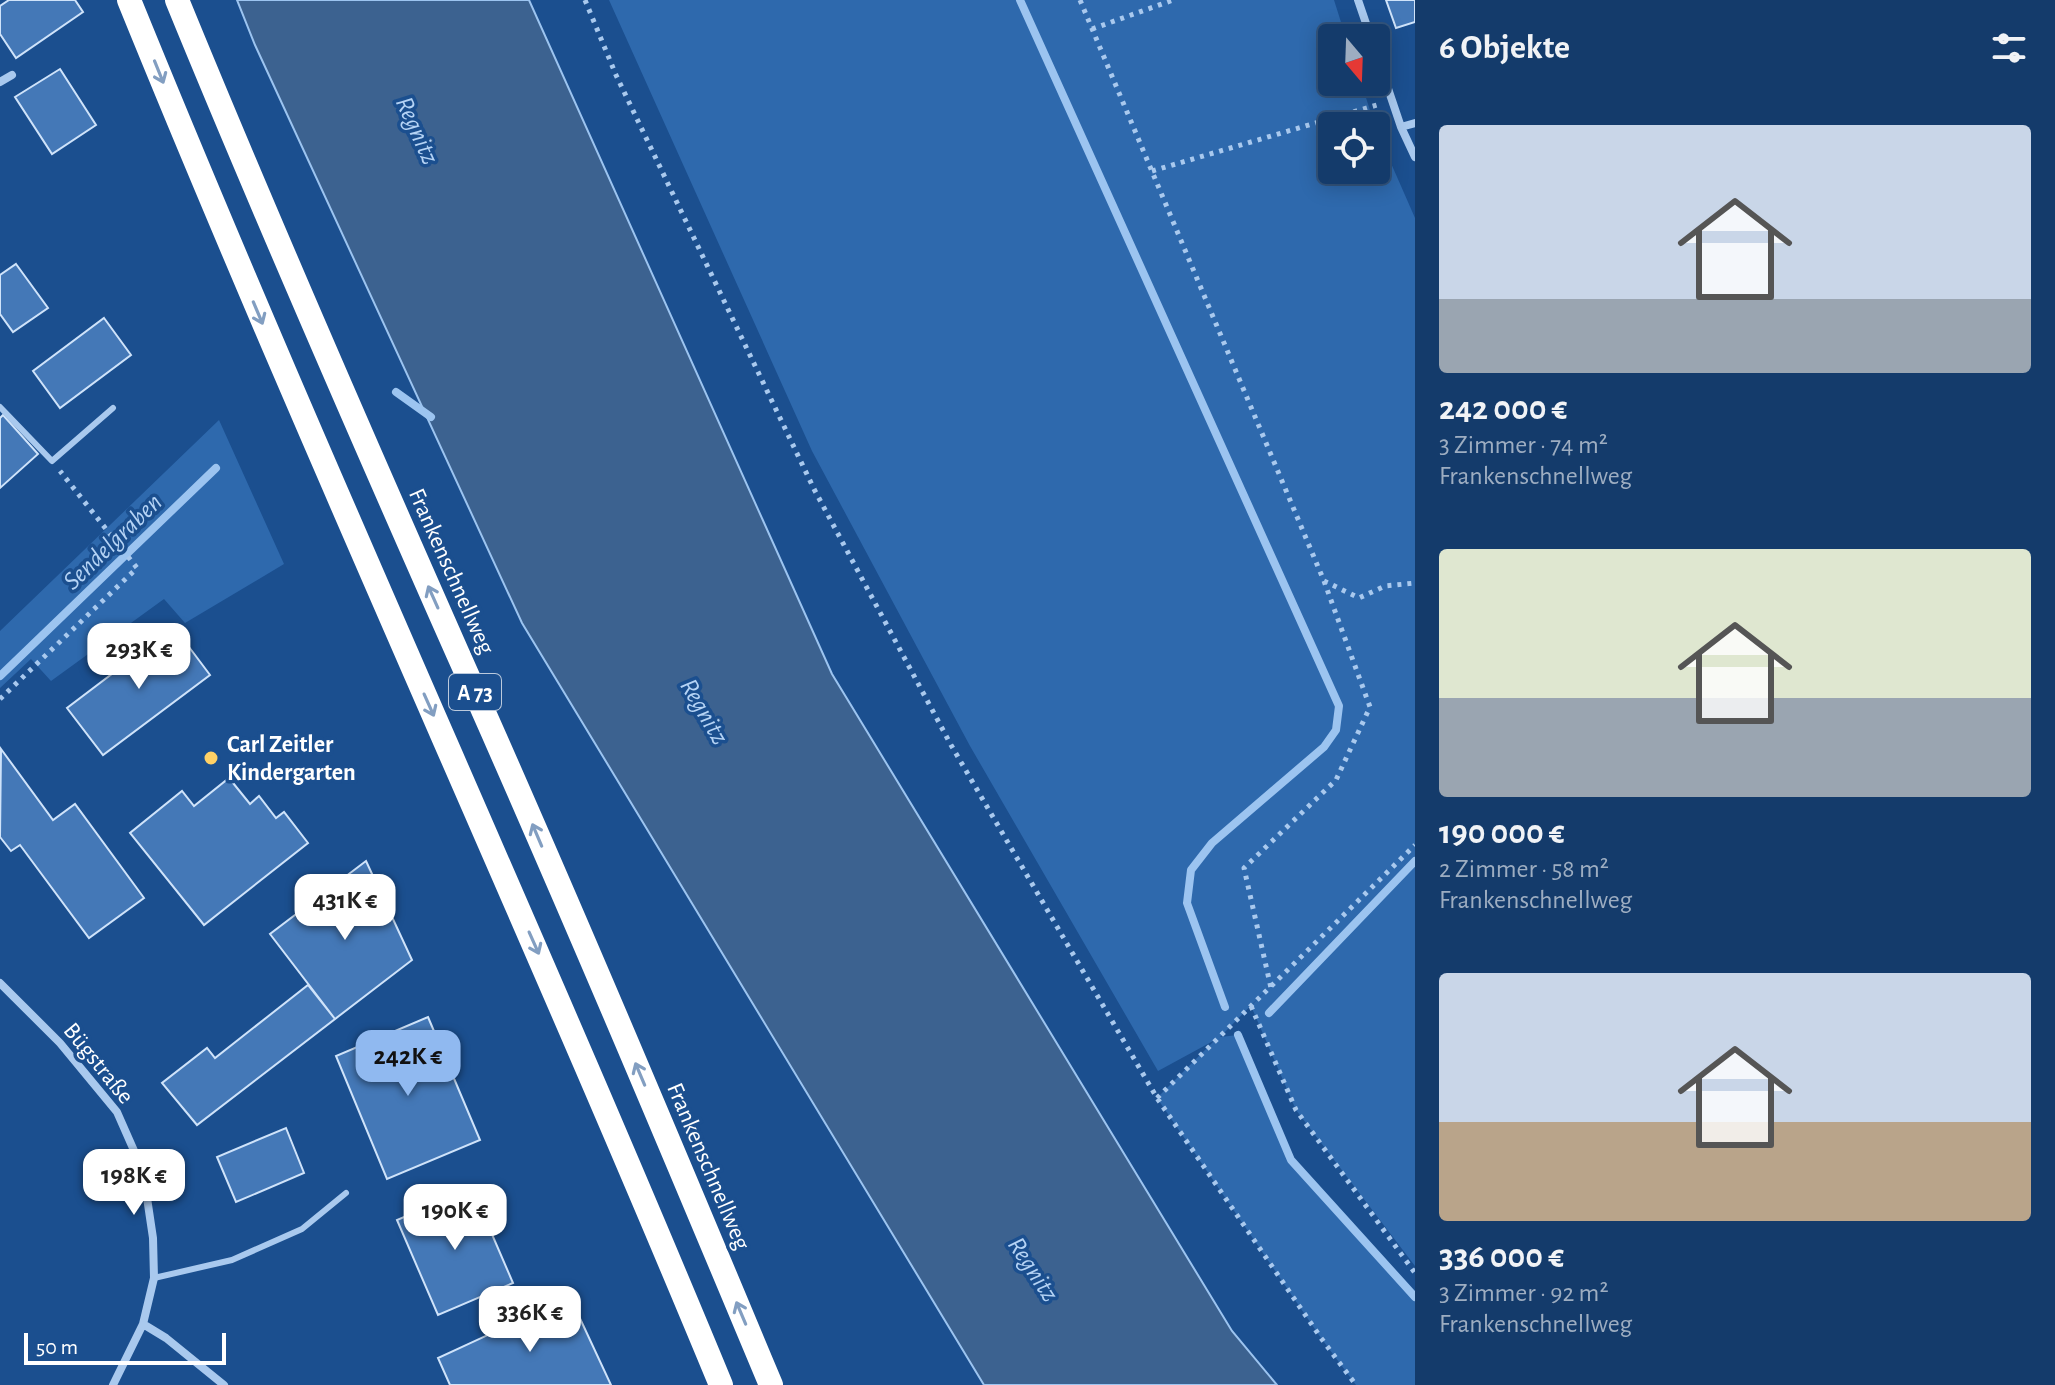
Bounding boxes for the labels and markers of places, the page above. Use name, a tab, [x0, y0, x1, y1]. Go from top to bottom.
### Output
pin: 293K €	[74, 623, 204, 691]
place label: Carl Zeitler Kindergarten	[227, 733, 356, 785]
marker: Carl Zeitler Kindergarten	[202, 749, 220, 767]
pin: 431K €	[280, 874, 410, 942]
pin: 242K €	[343, 1030, 473, 1098]
pin: 198K €	[69, 1149, 199, 1217]
pin: 190K €	[390, 1184, 520, 1252]
pin: 336K €	[465, 1286, 595, 1354]

